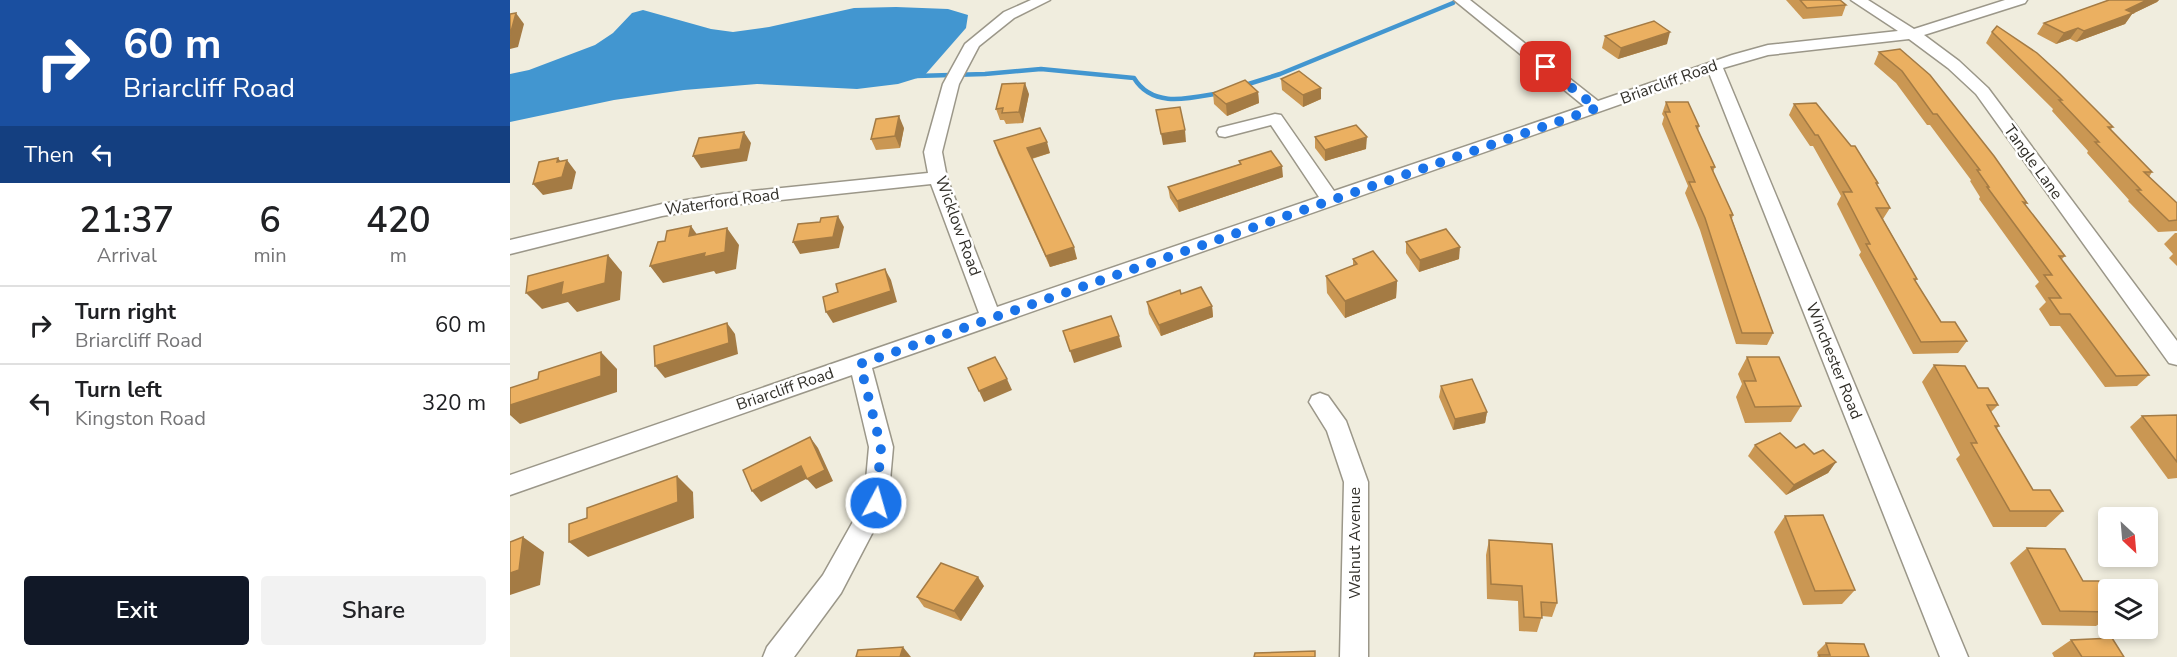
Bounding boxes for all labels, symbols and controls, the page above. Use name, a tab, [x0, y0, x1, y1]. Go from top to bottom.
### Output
text: 60 m	[123, 16, 222, 73]
icon: right	[24, 24, 102, 102]
pin	[1520, 41, 1571, 92]
icon: arrive	[1529, 50, 1562, 83]
street label: Briarcliff Road	[1617, 54, 1721, 110]
text: Briarcliff Road	[123, 70, 295, 107]
street label: Tangle Lane	[1998, 120, 2068, 204]
icon: left	[86, 138, 119, 171]
text: Then	[24, 140, 74, 170]
street label: Wicklow Road	[930, 173, 986, 279]
street label: Waterford Road	[663, 183, 781, 221]
text: 21:37	[79, 196, 174, 245]
text: 6	[259, 196, 281, 245]
text: 420	[366, 196, 431, 245]
text: Arrival	[97, 242, 157, 269]
text: min	[254, 242, 287, 269]
text: m	[390, 242, 407, 269]
text: Turn right	[75, 297, 176, 327]
street label: Winchester Road	[1801, 299, 1867, 423]
icon: right	[24, 309, 57, 342]
text: 60 m	[435, 310, 486, 340]
text: Briarcliff Road	[75, 327, 202, 354]
street label: Briarcliff Road	[733, 362, 837, 416]
text: Turn left	[75, 375, 162, 405]
icon: left	[24, 387, 57, 420]
text: 320 m	[422, 388, 486, 418]
text: Kingston Road	[75, 405, 206, 432]
position arrow	[844, 471, 908, 535]
street label: Walnut Avenue	[1344, 487, 1366, 599]
north arrow	[2098, 507, 2158, 567]
map controls	[2098, 507, 2158, 639]
button: Exit	[24, 576, 249, 645]
button: Share	[261, 576, 486, 645]
button: layers	[2098, 579, 2158, 639]

